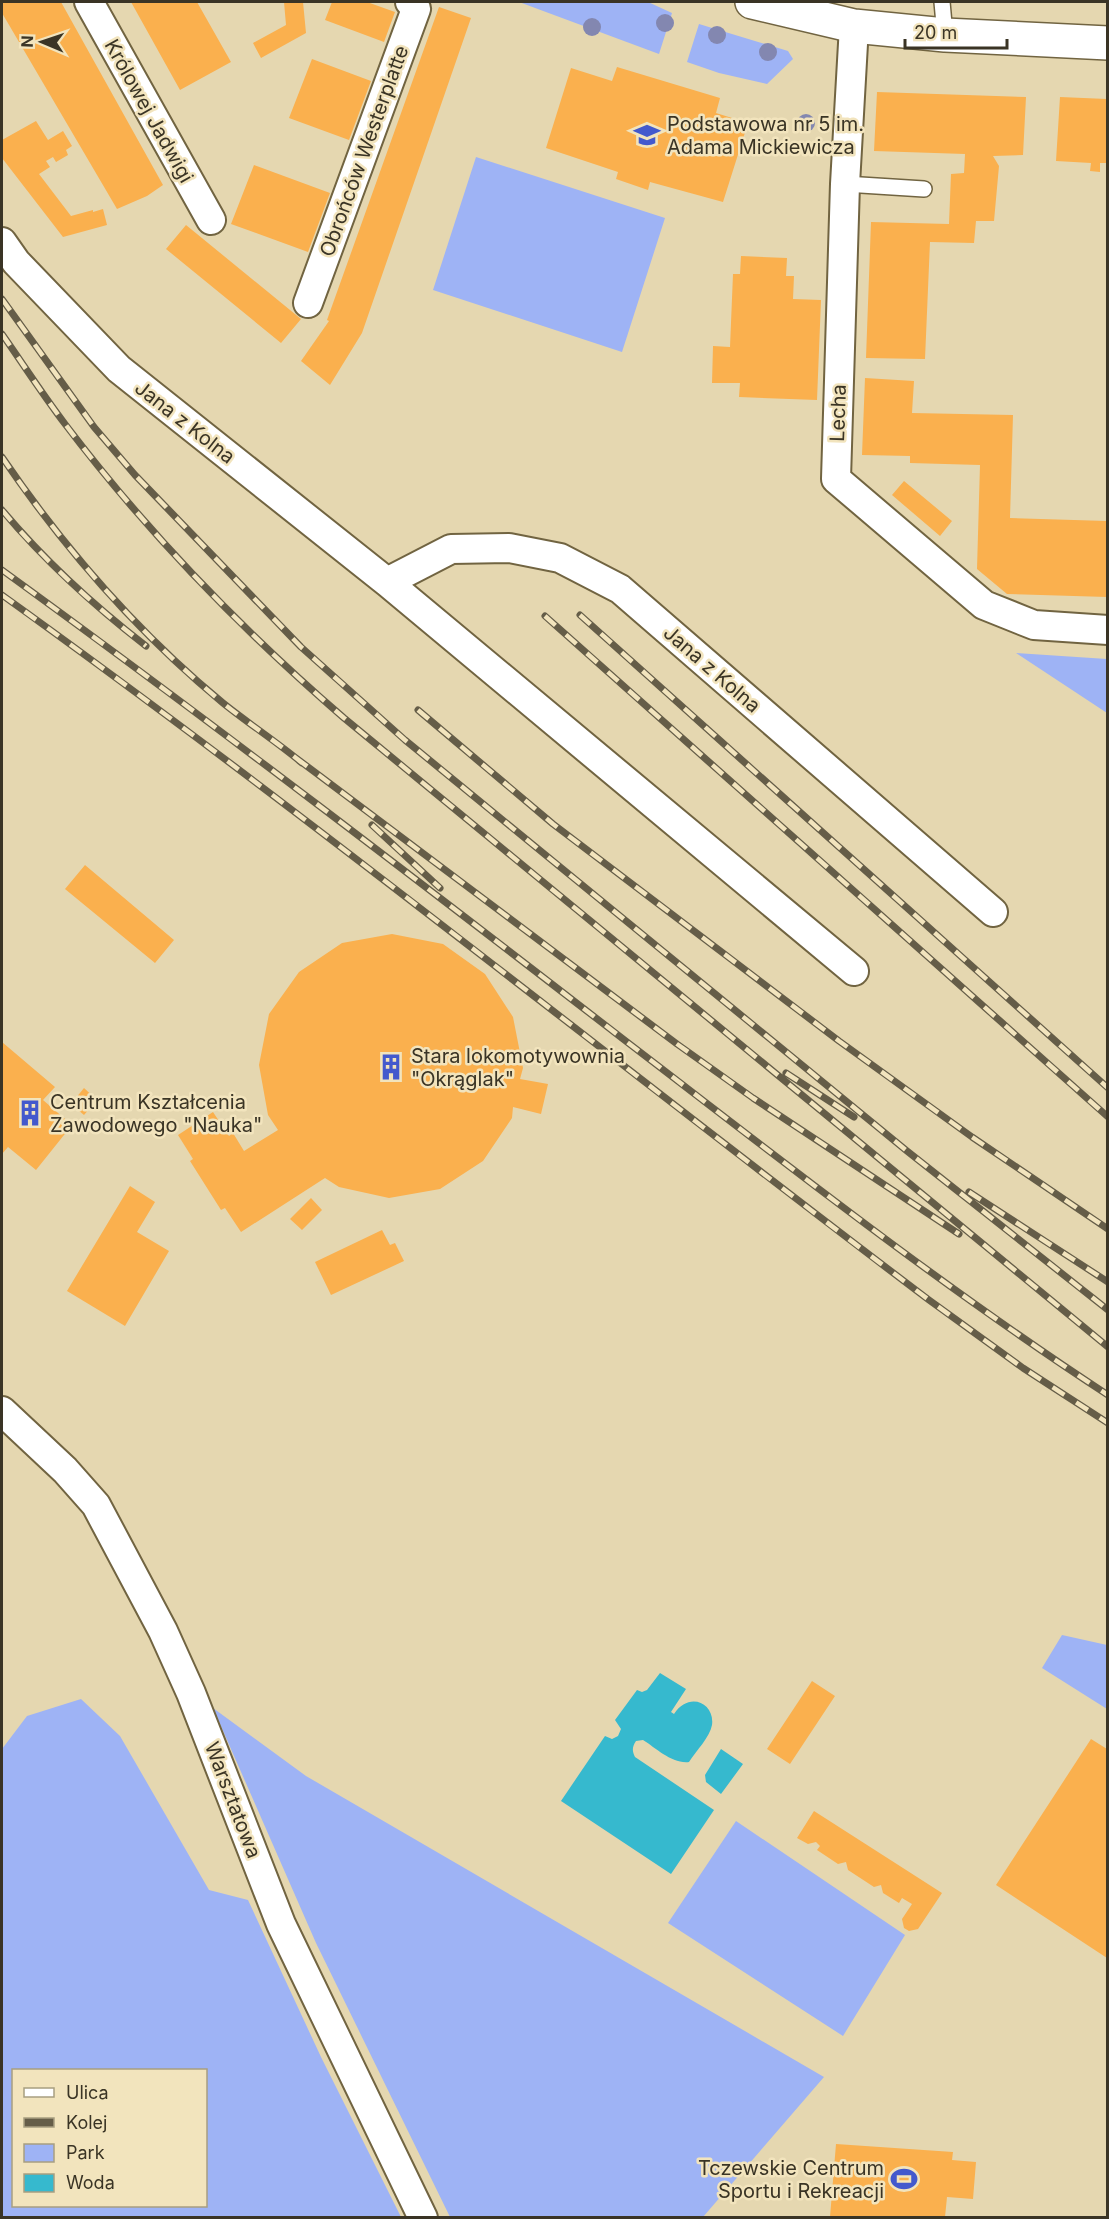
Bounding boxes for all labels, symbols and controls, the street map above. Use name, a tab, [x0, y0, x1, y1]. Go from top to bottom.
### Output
north arrow	[12, 12, 72, 72]
scale bar	[905, 12, 1007, 50]
text: 20 m	[914, 22, 957, 43]
text: N	[17, 35, 37, 48]
street label: Królowej Jadwigi	[100, 35, 198, 187]
street label: Obrońców Westerplatte	[315, 42, 413, 260]
place label: Podstawowa nr 5 im. Adama Mickiewicza	[667, 112, 864, 159]
school or university icon: Podstawowa nr 5 im. Adama Mickiewicza	[632, 120, 662, 150]
street label: Jana z Kolna	[130, 375, 240, 469]
street label: Lecha	[825, 384, 851, 442]
street label: Jana z Kolna	[659, 620, 765, 718]
place label: Stara lokomotywownia "Okrąglak"	[411, 1044, 625, 1091]
building icon: Stara lokomotywownia "Okrąglak"	[376, 1052, 406, 1082]
place label: Centrum Kształcenia Zawodowego "Nauka"	[50, 1090, 262, 1137]
building icon: Centrum Kształcenia Zawodowego "Nauka"	[15, 1098, 45, 1128]
street label: Warsztatowa	[200, 1739, 266, 1861]
legend	[12, 2069, 207, 2207]
text: Ulica	[66, 2082, 109, 2103]
text: Kolej	[66, 2112, 107, 2133]
text: Park	[66, 2142, 105, 2163]
place label: Tczewskie Centrum Sportu i Rekreacji	[698, 2156, 884, 2203]
sports icon: Tczewskie Centrum Sportu i Rekreacji	[889, 2164, 919, 2194]
text: Woda	[66, 2172, 115, 2193]

